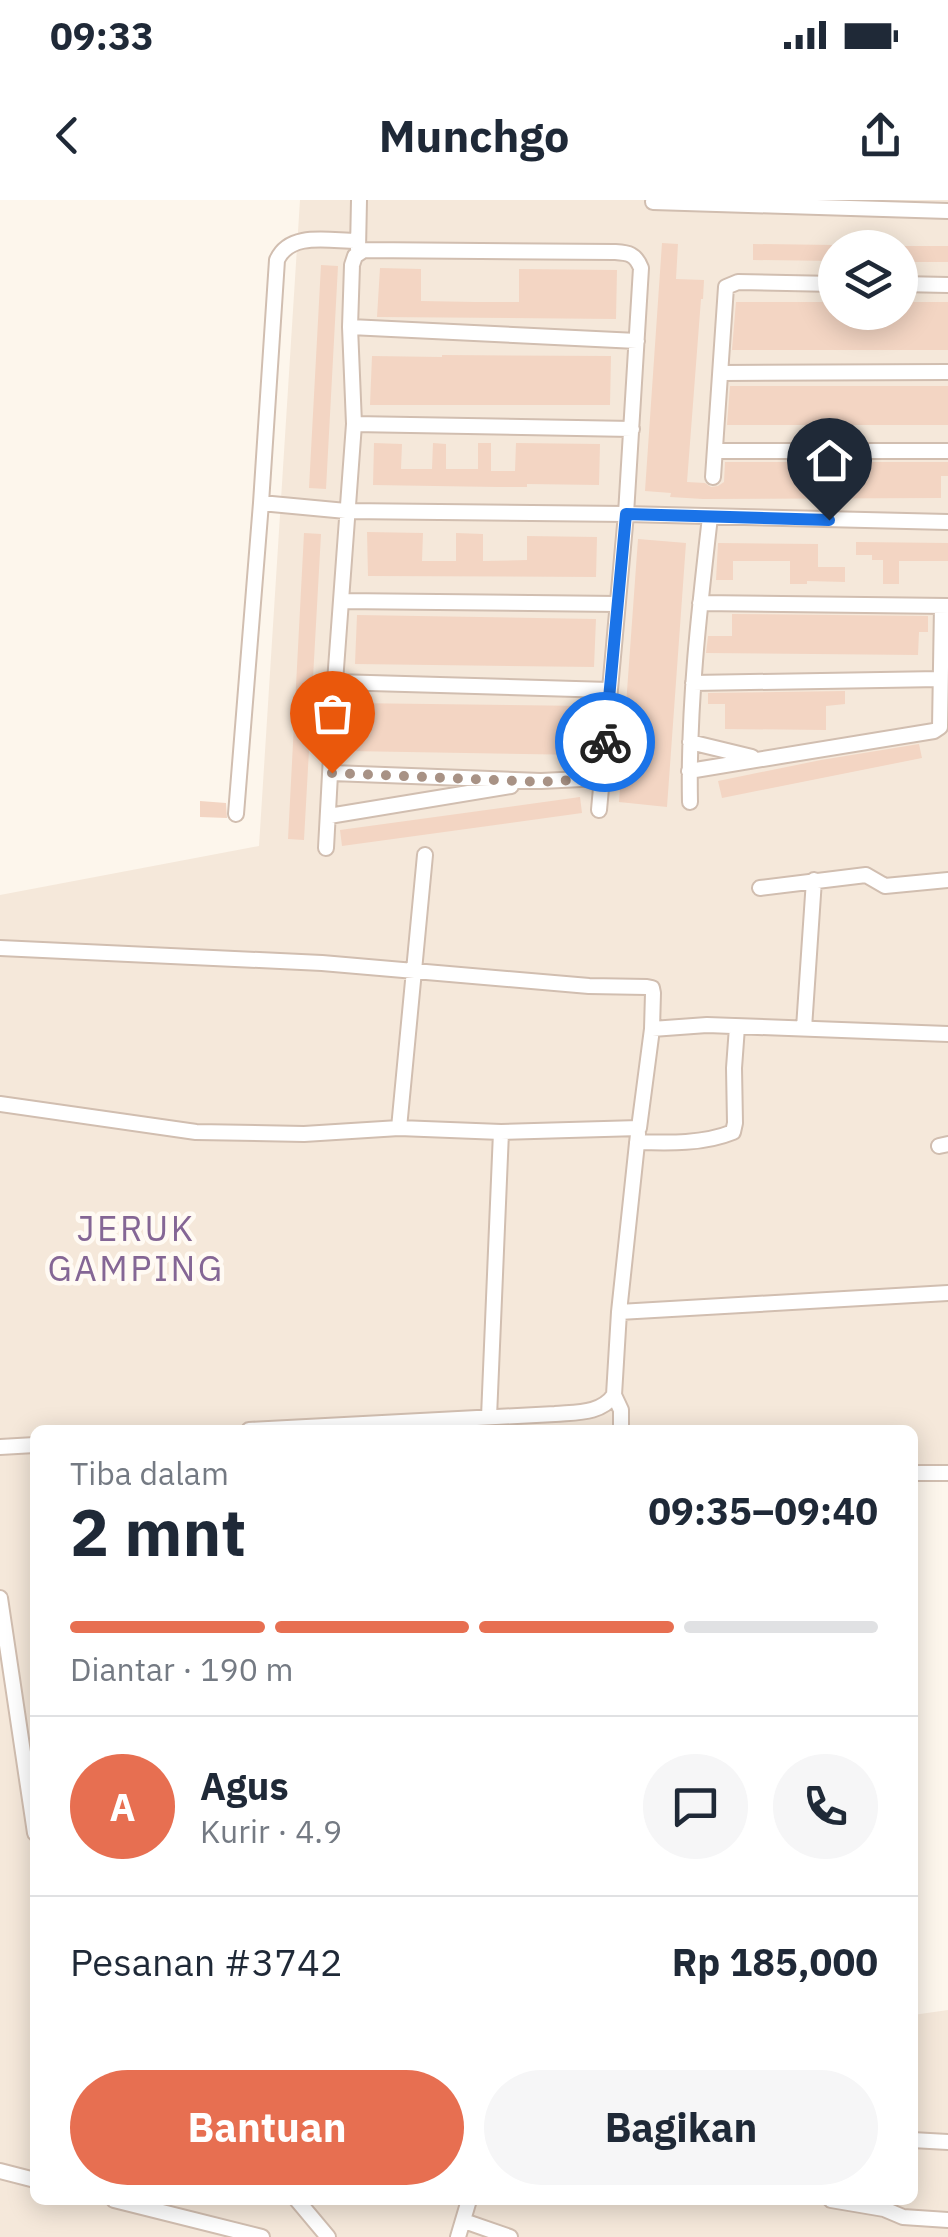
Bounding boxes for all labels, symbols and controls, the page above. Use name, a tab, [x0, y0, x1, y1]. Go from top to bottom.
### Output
text: 09:33	[50, 11, 154, 60]
text: Munchgo	[379, 106, 569, 164]
icon: back	[40, 108, 95, 163]
icon: share	[853, 108, 908, 163]
map controls	[818, 230, 918, 330]
button: layers	[818, 230, 918, 330]
pin	[787, 418, 872, 521]
icon: home	[802, 433, 857, 488]
pin	[290, 671, 375, 774]
icon: bag	[305, 686, 360, 741]
courier	[555, 692, 655, 792]
icon: bike	[578, 715, 633, 770]
district label: JERUK GAMPING	[48, 1205, 224, 1291]
text: Tiba dalam	[70, 1452, 229, 1494]
text: 09:35–09:40	[648, 1486, 878, 1535]
text: 2 mnt	[70, 1489, 246, 1574]
text: Diantar · 190 m	[70, 1648, 293, 1690]
button: chat	[643, 1754, 748, 1859]
button: phone	[773, 1754, 878, 1859]
text: Agus	[200, 1761, 289, 1810]
text: A	[109, 1782, 136, 1831]
text: Kurir · 4.9	[200, 1810, 342, 1852]
text: Pesanan #3742	[70, 1937, 343, 1986]
text: Rp 185,000	[672, 1937, 878, 1986]
button: Bantuan	[70, 2070, 464, 2185]
button: Bagikan	[484, 2070, 878, 2185]

